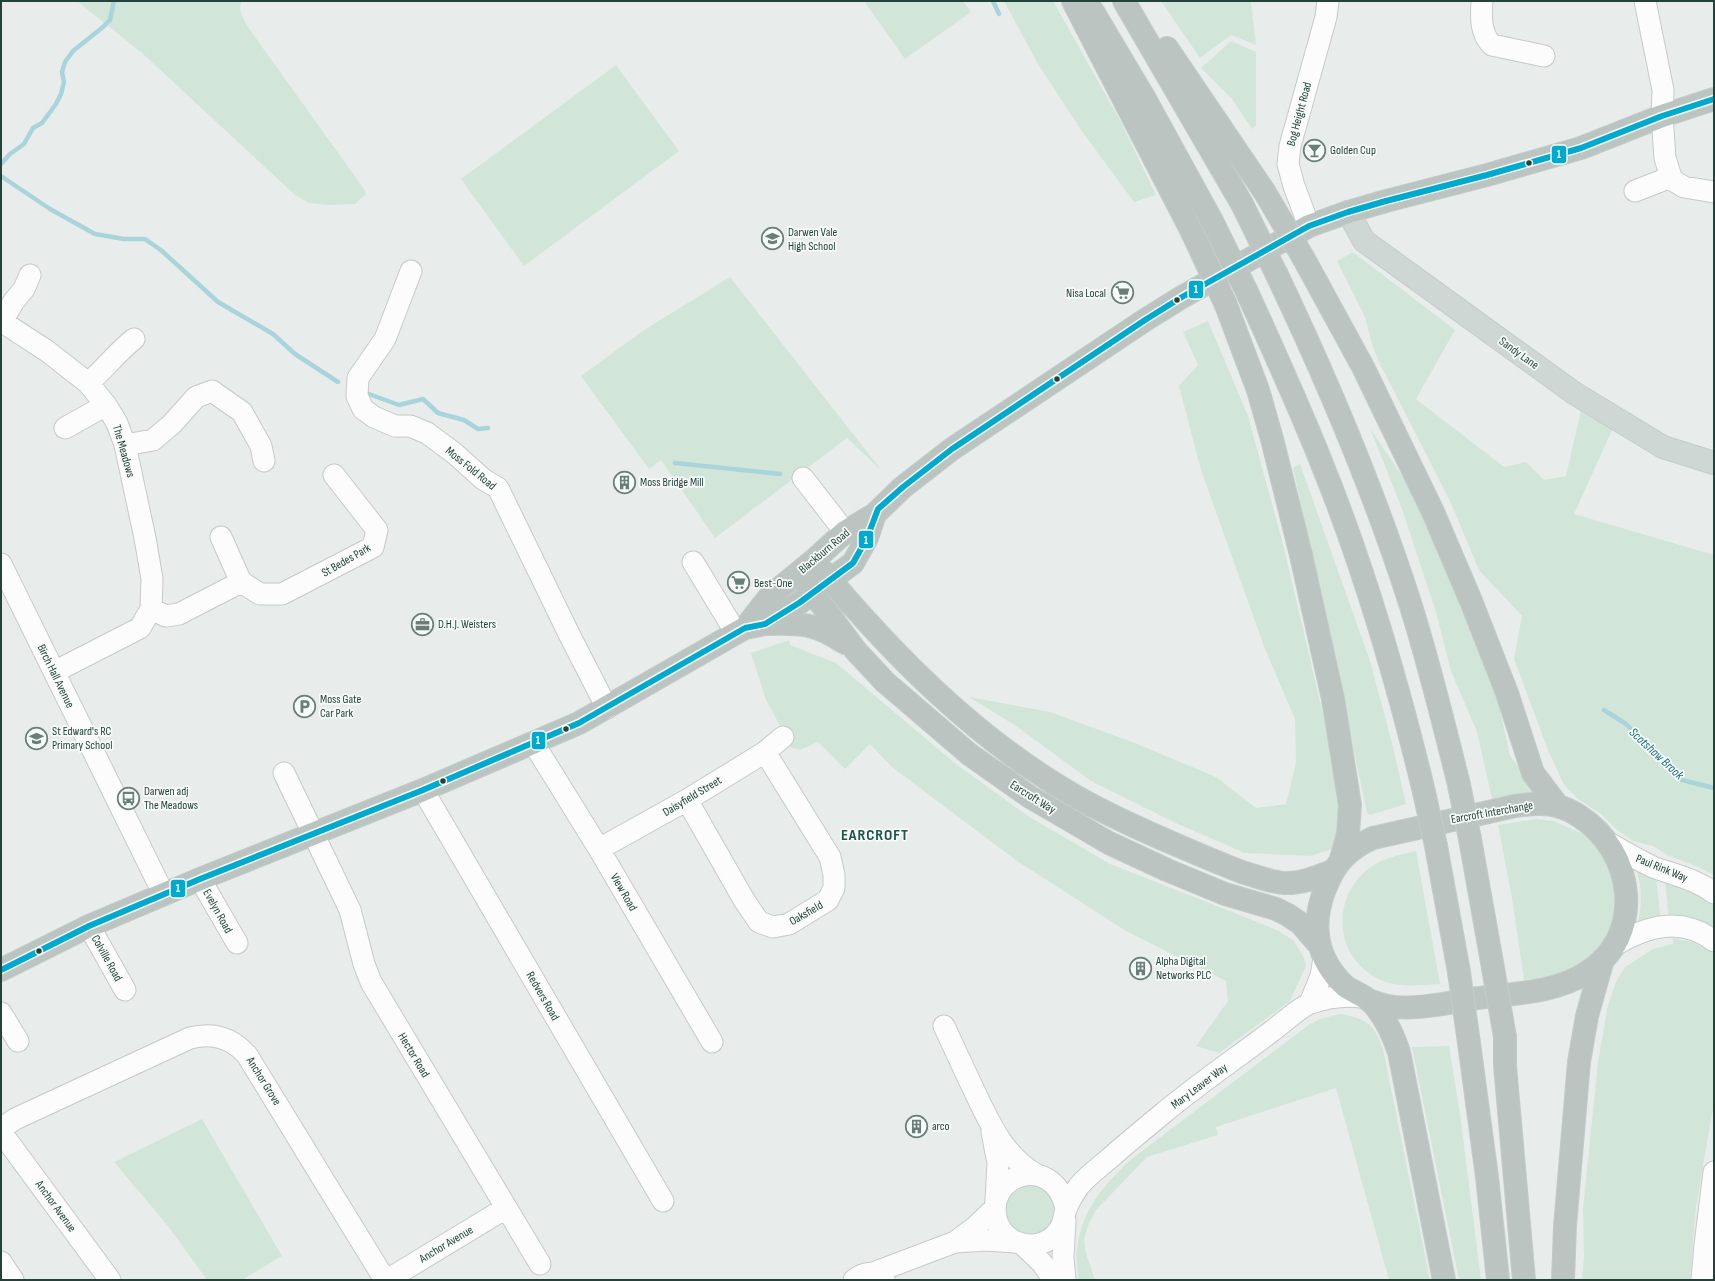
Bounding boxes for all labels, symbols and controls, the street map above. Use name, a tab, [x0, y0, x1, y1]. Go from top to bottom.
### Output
street label: Bog Height Road	[1284, 80, 1315, 148]
bar icon: Golden Cup	[1302, 137, 1328, 163]
place label: Golden Cup	[1330, 143, 1376, 158]
line badge: 1	[1551, 145, 1567, 164]
text: 1	[1557, 148, 1562, 161]
unlabelled marker	[1524, 158, 1534, 168]
place label: Darwen Vale High School	[788, 225, 837, 254]
school or university icon: Darwen Vale High School	[759, 226, 785, 252]
supermarket icon: Nisa Local	[1109, 280, 1135, 306]
line badge: 1	[1188, 280, 1204, 299]
text: 1	[1194, 283, 1199, 296]
place label: Nisa Local	[1066, 286, 1106, 301]
unlabelled marker	[1172, 295, 1182, 305]
street label: Sandy Lane	[1496, 334, 1542, 373]
unlabelled marker	[1052, 374, 1062, 384]
street label: The Meadows	[109, 423, 138, 479]
street label: Moss Fold Road	[442, 443, 499, 493]
building icon: Moss Bridge Mill	[611, 469, 637, 495]
place label: Moss Bridge Mill	[640, 475, 704, 490]
street label: Blackburn Road	[796, 526, 853, 577]
line badge: 1	[858, 530, 874, 549]
text: 1	[864, 534, 869, 547]
street label: St Bedes Park	[319, 540, 374, 581]
supermarket icon: Best-One	[726, 570, 752, 596]
place label: Best-One	[754, 576, 793, 591]
office icon: D.H.J. Weisters	[409, 611, 435, 637]
place label: D.H.J. Weisters	[438, 617, 496, 632]
street label: Birch Hall Avenue	[34, 642, 78, 711]
place label: Moss Gate Car Park	[320, 692, 362, 721]
parking icon: Moss Gate Car Park	[291, 693, 317, 719]
place label: St Edward's RC Primary School	[52, 724, 112, 753]
unlabelled marker	[561, 724, 571, 734]
water label: Scotshaw Brook	[1626, 724, 1688, 784]
school or university icon: St Edward's RC Primary School	[24, 725, 50, 751]
line badge: 1	[531, 731, 546, 750]
text: 1	[536, 734, 541, 747]
street label: Daisyfield Street	[660, 773, 725, 820]
unlabelled marker	[438, 776, 448, 786]
street label: Earcroft Way	[1007, 777, 1059, 818]
place label: Darwen adj The Meadows	[144, 784, 198, 813]
bus stop icon: Darwen adj The Meadows	[116, 785, 142, 811]
street label: Earcroft Interchange	[1450, 798, 1534, 827]
district label: EARCROFT	[841, 826, 909, 845]
street label: Paul Rink Way	[1634, 851, 1690, 886]
street label: View Road	[607, 871, 640, 914]
line badge: 1	[170, 879, 186, 898]
text: 1	[176, 882, 181, 895]
street label: Evelyn Road	[199, 887, 236, 936]
street label: Oaksfield	[787, 898, 826, 929]
street label: Colville Road	[88, 932, 125, 984]
unlabelled marker	[34, 946, 44, 956]
place label: Alpha Digital Networks PLC	[1155, 954, 1212, 983]
building icon: Alpha Digital Networks PLC	[1127, 955, 1153, 981]
street label: Redvers Road	[523, 969, 563, 1023]
street label: Hector Road	[394, 1030, 433, 1080]
street label: Anchor Grove	[242, 1053, 284, 1108]
street label: Mary Leaver Way	[1168, 1060, 1231, 1113]
building icon: arco	[903, 1113, 929, 1139]
place label: arco	[932, 1119, 950, 1134]
street label: Anchor Avenue	[31, 1177, 79, 1235]
street label: Anchor Avenue	[416, 1222, 476, 1267]

